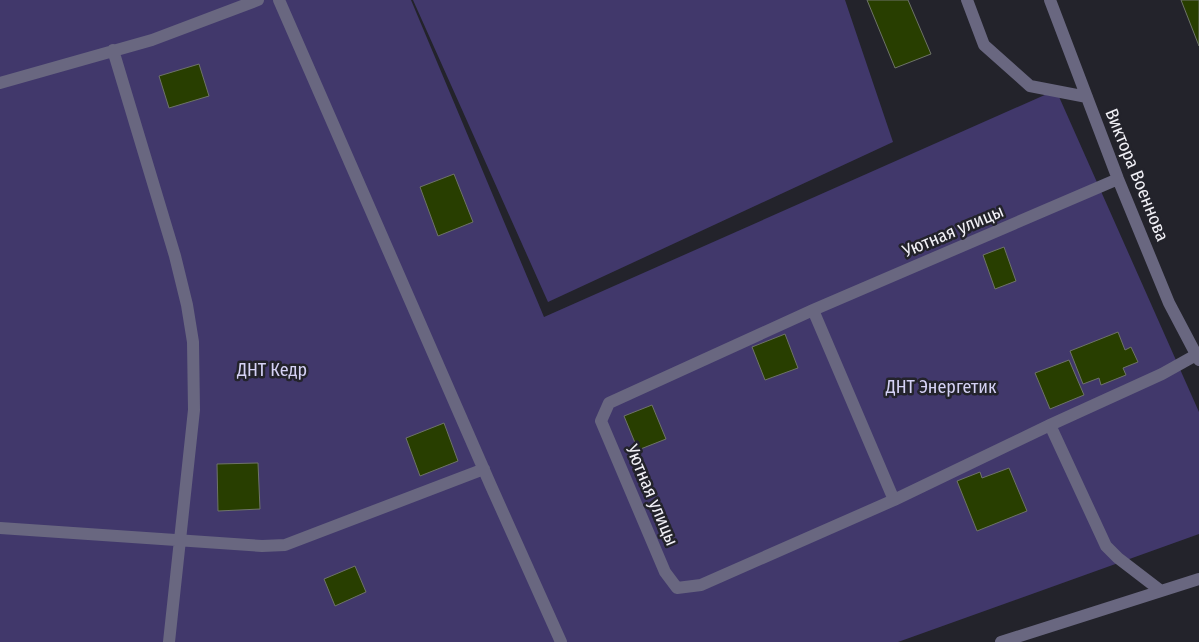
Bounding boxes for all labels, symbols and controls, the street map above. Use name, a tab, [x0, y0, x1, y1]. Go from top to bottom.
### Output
street label: Виктора Военнова	[1100, 105, 1174, 245]
street label: Уютная улицы	[898, 200, 1007, 263]
park label: ДНТ Кедр	[236, 359, 307, 381]
park label: ДНТ Энергетик	[885, 376, 997, 398]
street label: Уютная улицы	[620, 440, 683, 549]

